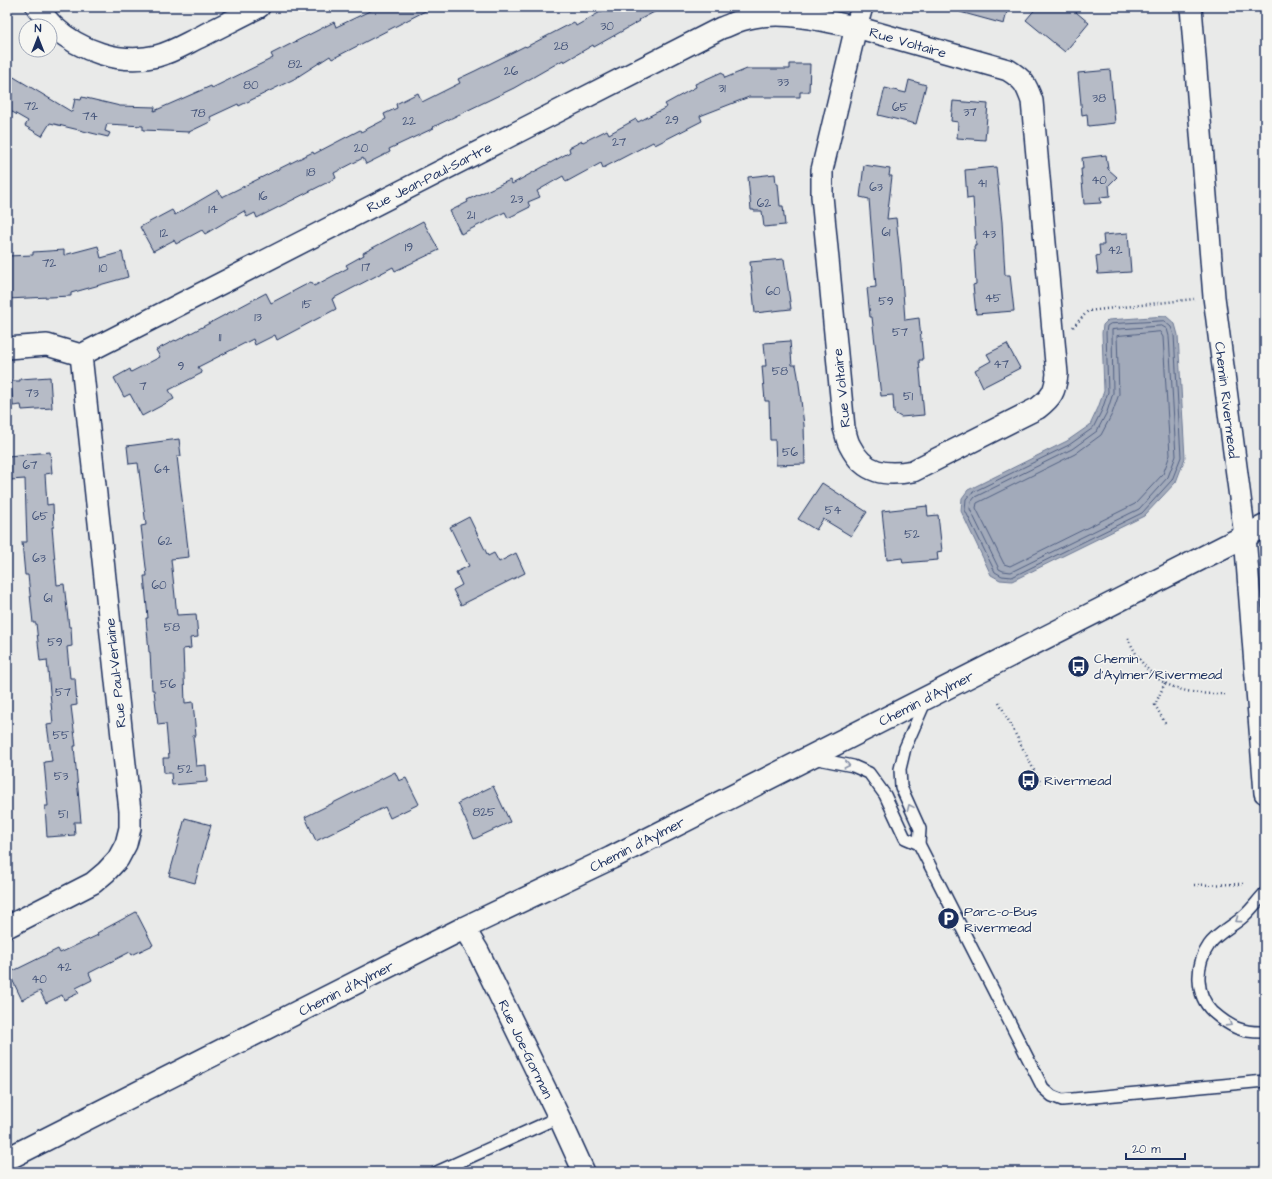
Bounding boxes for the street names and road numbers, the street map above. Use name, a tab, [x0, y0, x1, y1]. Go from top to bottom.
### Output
street label: Rue Voltaire	[867, 22, 949, 64]
street label: Rue Jean-Paul-Sartre	[363, 137, 496, 218]
street label: Chemin Rivermead	[1209, 341, 1243, 460]
street label: Rue Voltaire	[828, 347, 856, 428]
street label: Rue Paul-Verlaine	[100, 617, 132, 729]
street label: Chemin d'Aylmer	[875, 666, 978, 732]
street label: Chemin d'Aylmer	[586, 812, 689, 878]
street label: Chemin d'Aylmer	[295, 956, 398, 1022]
street label: Rue Joe-Gorman	[492, 997, 558, 1102]

